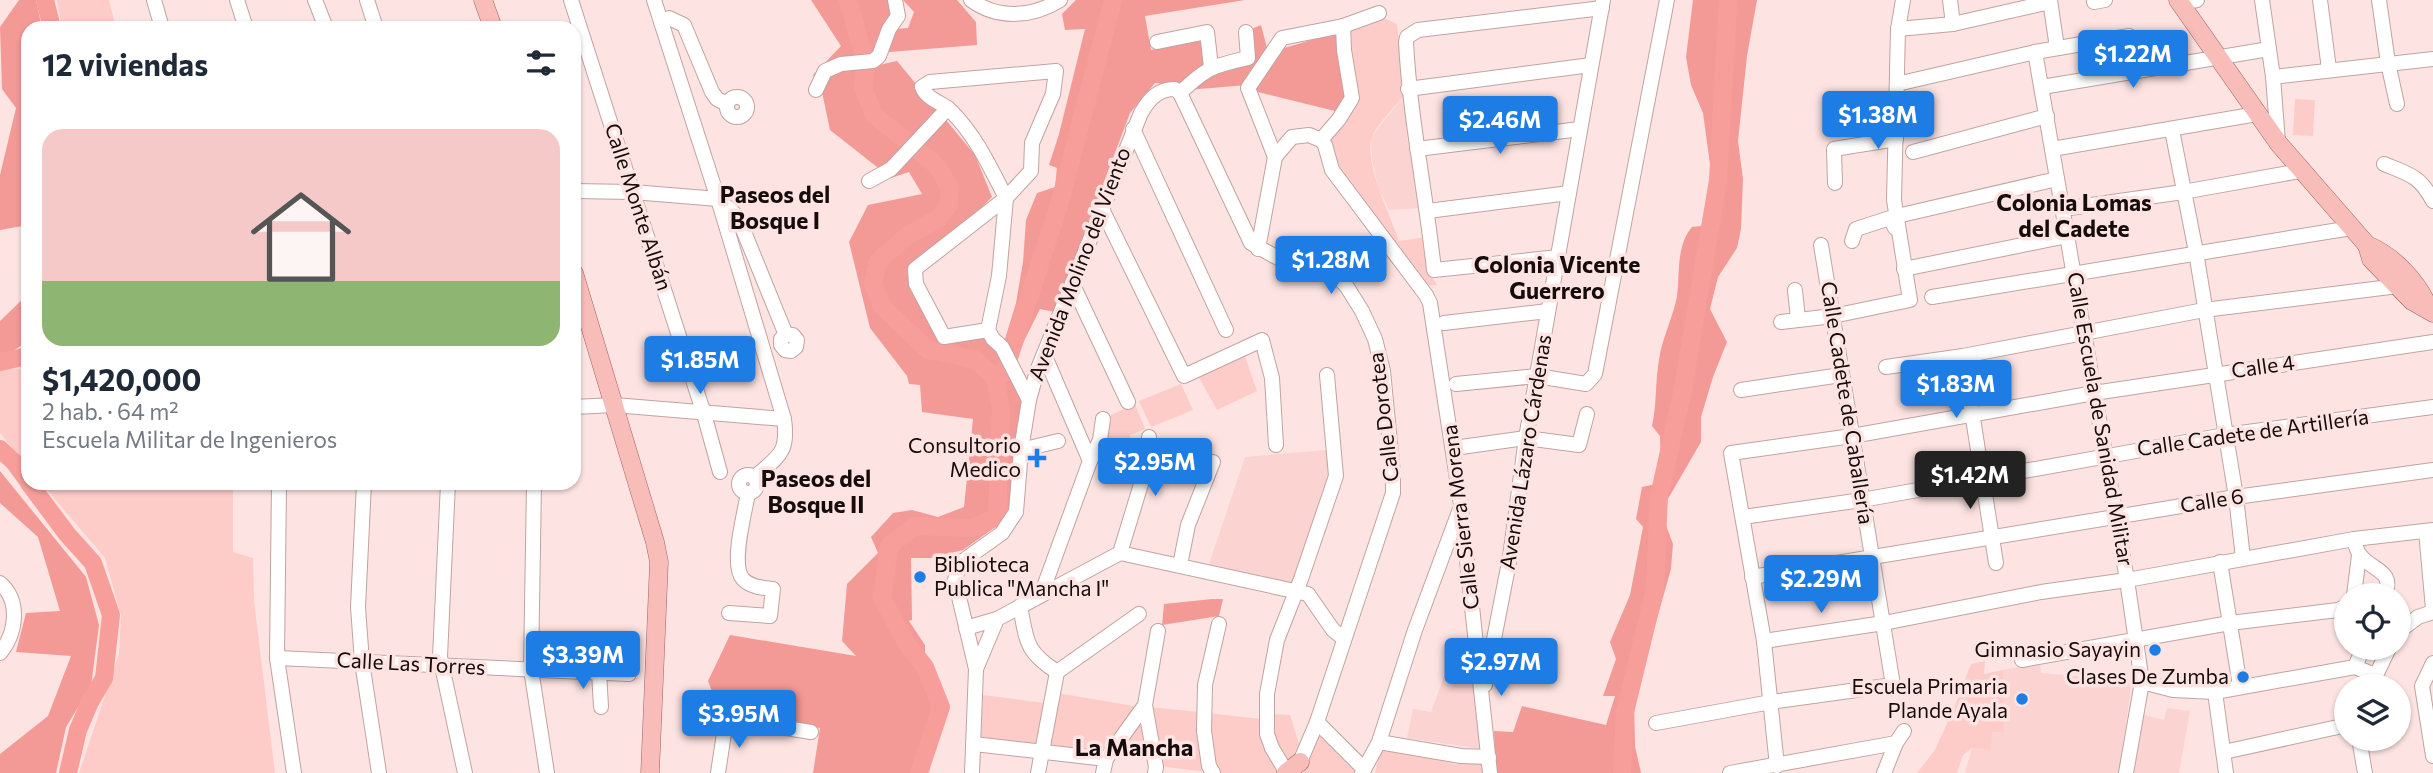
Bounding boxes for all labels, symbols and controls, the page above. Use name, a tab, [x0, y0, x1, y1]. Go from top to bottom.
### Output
pin: $1.22M	[2076, 31, 2190, 90]
text: $1.22M	[2094, 39, 2172, 67]
icon: filters	[522, 44, 560, 82]
text: 12 viviendas	[42, 45, 208, 82]
pin: $1.38M	[1821, 92, 1935, 151]
pin: $2.46M	[1443, 96, 1557, 156]
text: $1.38M	[1838, 100, 1918, 128]
text: $2.46M	[1459, 105, 1541, 133]
street label: Calle Monte Albán	[601, 120, 678, 293]
street label: Avenida Molino del Viento	[1022, 143, 1135, 384]
icon: home	[238, 174, 364, 300]
district label: Paseos del Bosque I	[720, 180, 830, 234]
district label: Colonia Lomas del Cadete	[1996, 188, 2152, 242]
pin: $1.28M	[1274, 236, 1388, 296]
text: $1.28M	[1291, 245, 1371, 273]
district label: Colonia Vicente Guerrero	[1474, 250, 1640, 304]
street label: Calle Escuela de Sanidad Militar	[2063, 270, 2140, 568]
street label: Calle Cadete de Caballería	[1817, 280, 1880, 526]
street label: Avenida Lázaro Cárdenas	[1494, 332, 1555, 571]
pin: $1.85M	[643, 336, 757, 396]
text: $1.85M	[660, 345, 740, 373]
street label: Calle 4	[2229, 349, 2296, 382]
street label: Calle Dorotea	[1362, 351, 1403, 483]
text: $1,420,000	[42, 360, 202, 397]
pin: $1.83M	[1899, 360, 2013, 420]
text: $1.83M	[1916, 369, 1996, 397]
text: 2 hab. · 64 m²	[42, 397, 179, 425]
street label: Calle Cadete de Artillería	[2135, 403, 2370, 460]
street label: Calle Sierra Morena	[1436, 423, 1483, 611]
text: Escuela Militar de Ingenieros	[42, 425, 337, 453]
place label: Consultorio Medico	[908, 432, 1021, 481]
pin: $2.95M	[1098, 438, 1212, 498]
text: $2.95M	[1114, 447, 1196, 475]
marker: Consultorio Medico	[1027, 448, 1047, 468]
pin: $1.42M	[1913, 452, 2027, 511]
text: $1.42M	[1931, 460, 2009, 488]
district label: Paseos del Bosque II	[761, 464, 871, 518]
street label: Calle 6	[2178, 482, 2245, 517]
place label: Biblioteca Publica "Mancha I"	[934, 551, 1109, 600]
pin: $2.29M	[1764, 556, 1878, 615]
text: $2.29M	[1780, 564, 1862, 592]
marker: Biblioteca Publica "Mancha I"	[912, 569, 928, 585]
map controls	[2334, 583, 2411, 751]
button: locate	[2334, 583, 2411, 660]
pin: $3.39M	[526, 632, 640, 691]
place label: Gimnasio Sayayin	[1975, 636, 2141, 661]
pin: $2.97M	[1444, 638, 1558, 698]
text: $3.39M	[542, 640, 624, 668]
marker: Gimnasio Sayayin	[2147, 642, 2163, 658]
street label: Calle Las Torres	[336, 646, 486, 679]
text: $2.97M	[1461, 647, 1541, 675]
place label: Clases De Zumba	[2066, 663, 2229, 688]
marker: Clases De Zumba	[2235, 669, 2251, 685]
place label: Escuela Primaria Plande Ayala	[1851, 673, 2008, 722]
button: layers	[2334, 674, 2411, 751]
pin: $3.95M	[682, 690, 796, 750]
marker: Escuela Primaria Plande Ayala	[2014, 691, 2030, 707]
text: $3.95M	[698, 699, 780, 727]
district label: La Mancha	[1075, 732, 1193, 761]

